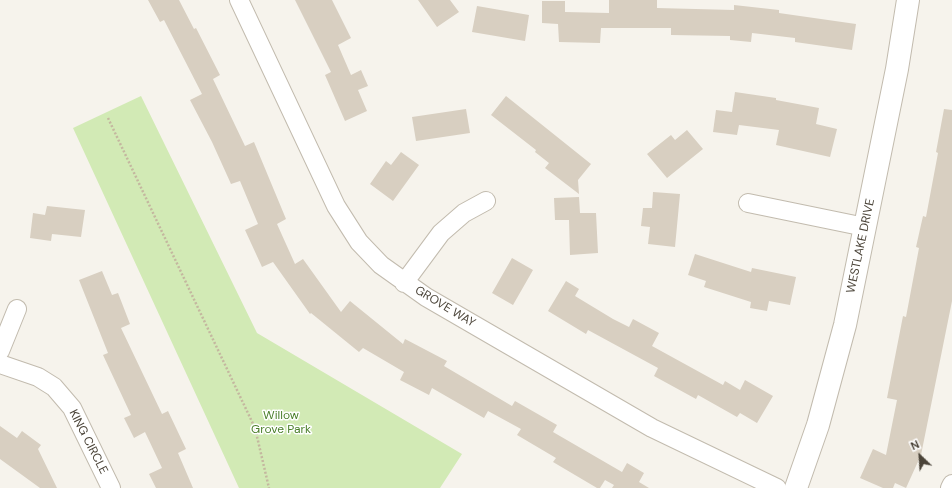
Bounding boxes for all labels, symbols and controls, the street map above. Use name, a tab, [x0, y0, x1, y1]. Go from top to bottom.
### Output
street label: WESTLAKE DRIVE	[844, 197, 878, 295]
street label: GROVE WAY	[412, 283, 478, 331]
street label: KING CIRCLE	[66, 407, 110, 477]
park label: Willow Grove Park	[251, 409, 311, 437]
north arrow	[900, 436, 940, 476]
text: N	[908, 437, 922, 453]

